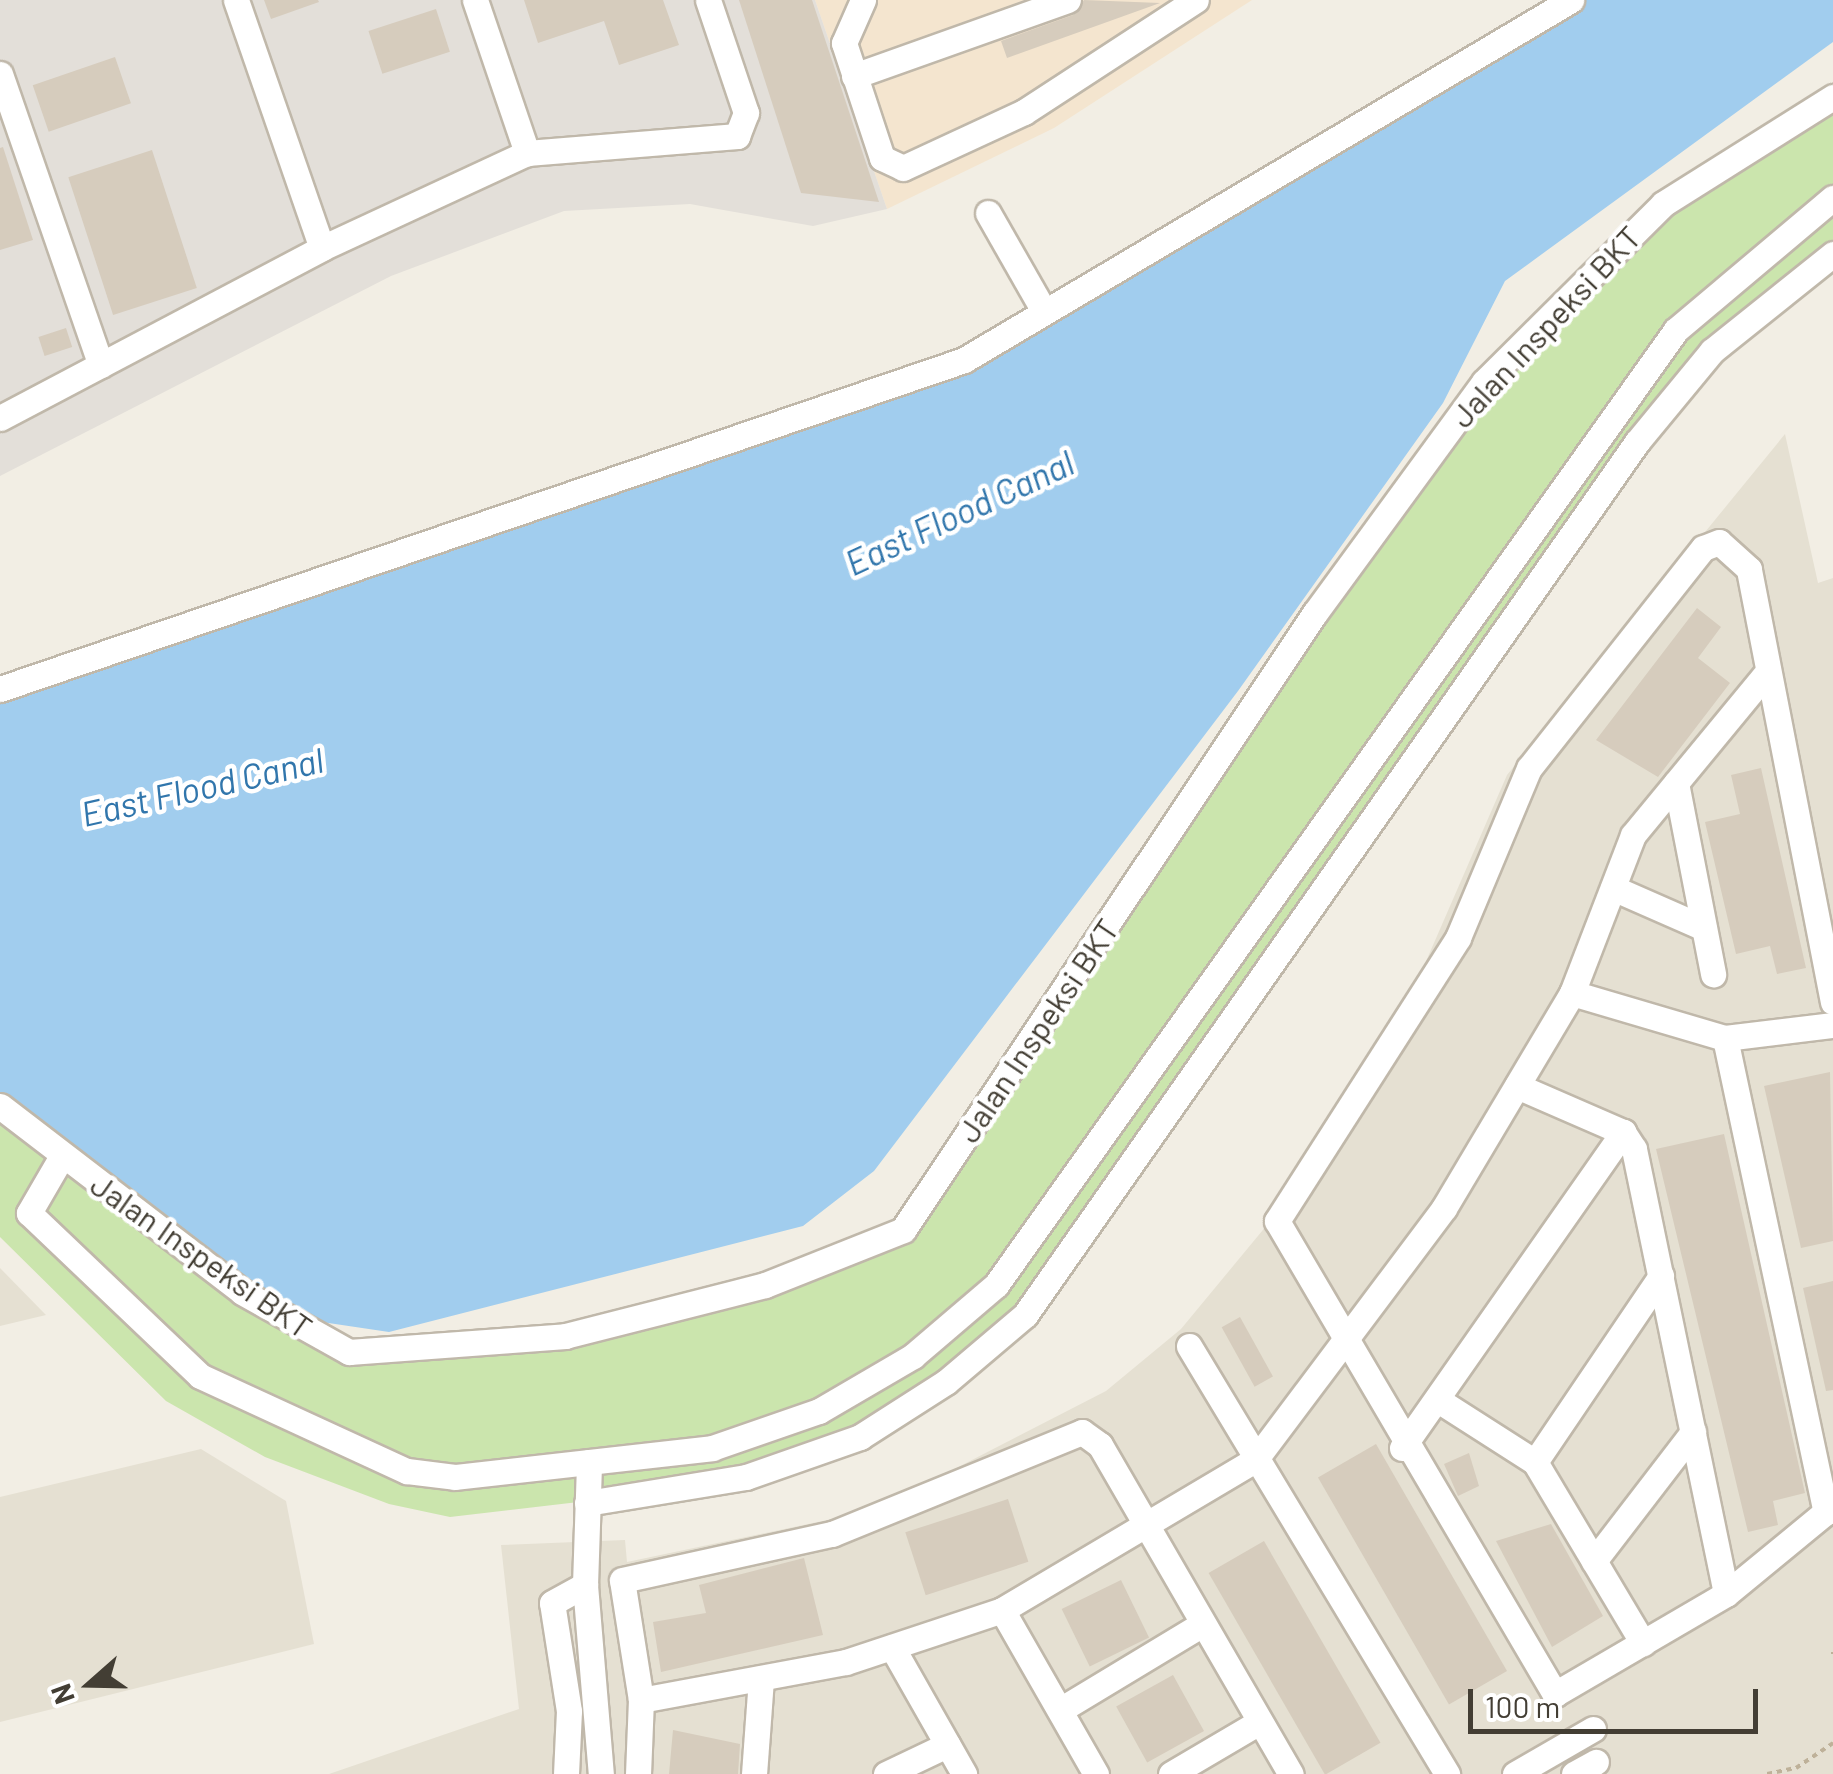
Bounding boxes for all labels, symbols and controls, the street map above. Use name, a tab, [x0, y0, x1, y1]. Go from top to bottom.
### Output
street label: Jalan Inspeksi BKT	[1442, 217, 1648, 435]
water label: East Flood Canal	[838, 441, 1080, 583]
water label: East Flood Canal	[77, 738, 327, 834]
street label: Jalan Inspeksi BKT	[948, 911, 1126, 1149]
street label: Jalan Inspeksi BKT	[84, 1164, 320, 1346]
north arrow	[40, 1634, 140, 1734]
scale bar	[1473, 1669, 1763, 1731]
text: N	[43, 1680, 81, 1709]
text: 100 m	[1485, 1688, 1560, 1724]

